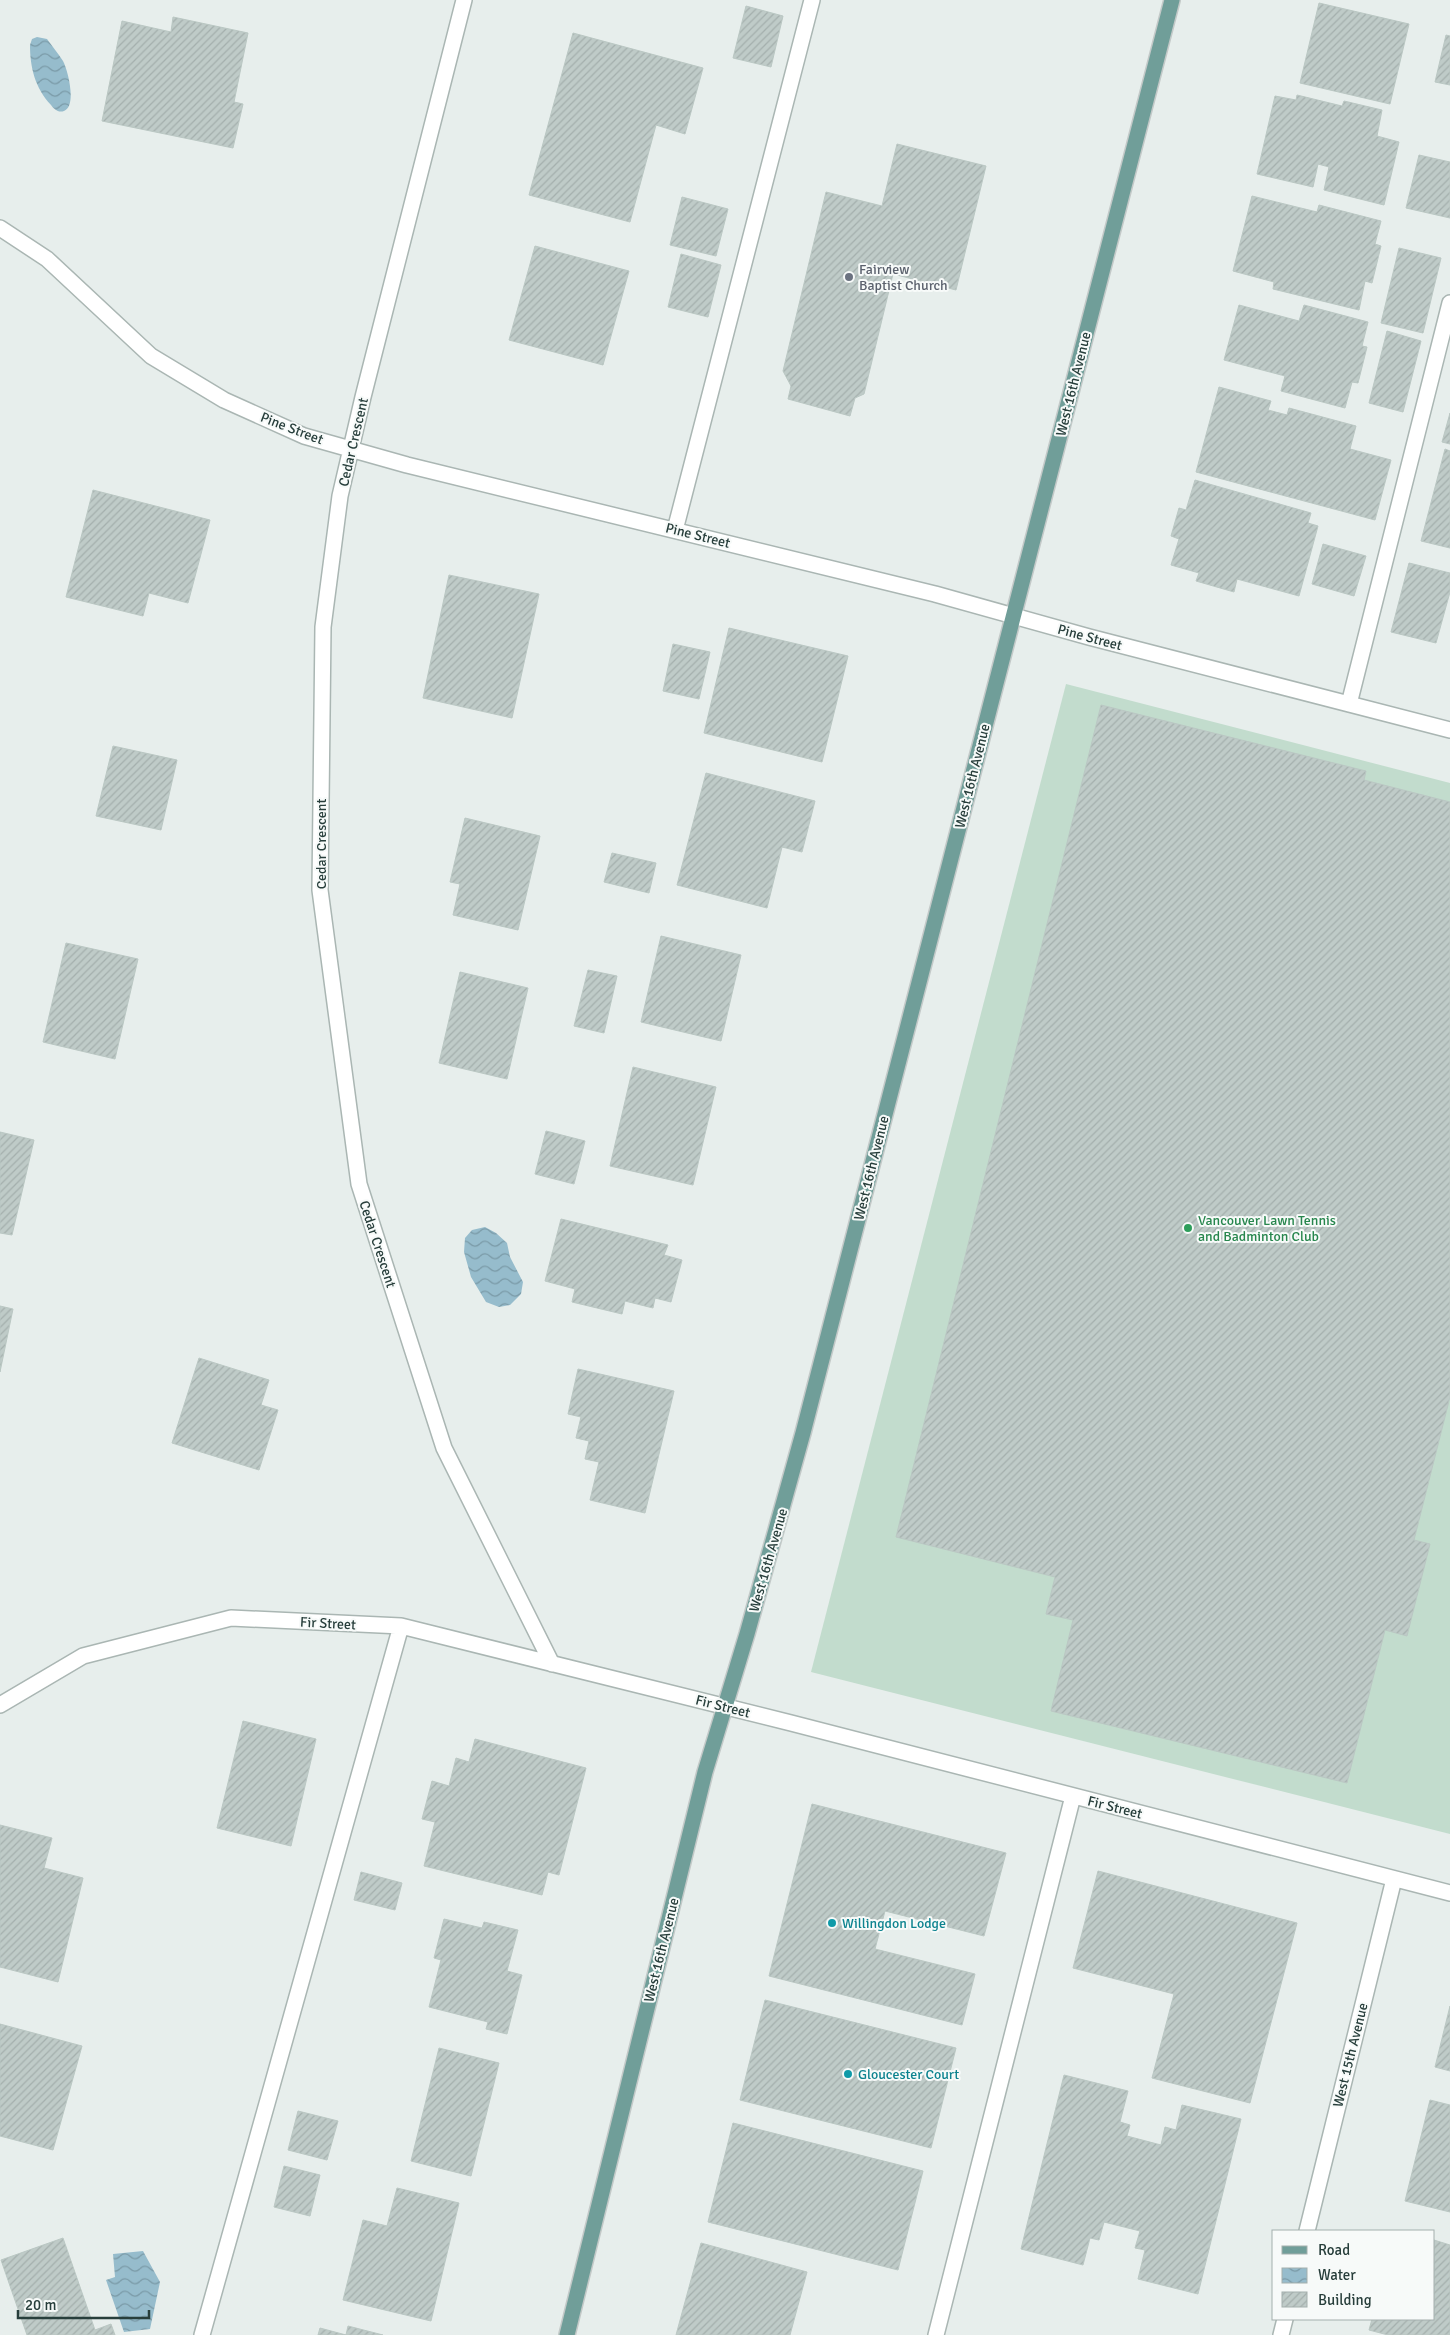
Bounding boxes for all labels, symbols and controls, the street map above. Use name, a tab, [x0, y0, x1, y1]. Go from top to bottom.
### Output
place label: Fairview Baptist Church	[859, 261, 948, 294]
marker: Fairview Baptist Church	[843, 271, 855, 283]
street label: West 16th Avenue	[1052, 330, 1095, 438]
street label: Cedar Crescent	[335, 396, 372, 488]
street label: Pine Street	[258, 409, 326, 448]
street label: Pine Street	[664, 519, 732, 552]
street label: Pine Street	[1056, 621, 1124, 654]
street label: West 16th Avenue	[951, 722, 994, 830]
street label: Cedar Crescent	[313, 799, 330, 889]
street label: West 16th Avenue	[850, 1114, 893, 1222]
street label: Cedar Crescent	[355, 1198, 400, 1290]
place label: Vancouver Lawn Tennis and Badminton Club	[1198, 1212, 1336, 1245]
marker: Vancouver Lawn Tennis and Badminton Club	[1182, 1222, 1194, 1234]
street label: West 16th Avenue	[746, 1506, 791, 1614]
street label: Fir Street	[300, 1614, 356, 1633]
street label: Fir Street	[694, 1691, 752, 1722]
street label: Fir Street	[1086, 1792, 1144, 1823]
street label: West 16th Avenue	[640, 1896, 683, 2004]
place label: Willingdon Lodge	[842, 1915, 946, 1932]
marker: Willingdon Lodge	[826, 1917, 838, 1929]
street label: West 15th Avenue	[1329, 2001, 1372, 2109]
place label: Gloucester Court	[858, 2066, 959, 2083]
marker: Gloucester Court	[842, 2068, 854, 2080]
legend	[1272, 2230, 1435, 2320]
text: Road	[1318, 2241, 1350, 2259]
text: Water	[1318, 2266, 1356, 2284]
scale bar	[18, 2288, 149, 2320]
text: Building	[1318, 2291, 1372, 2309]
text: 20 m	[25, 2296, 56, 2314]

